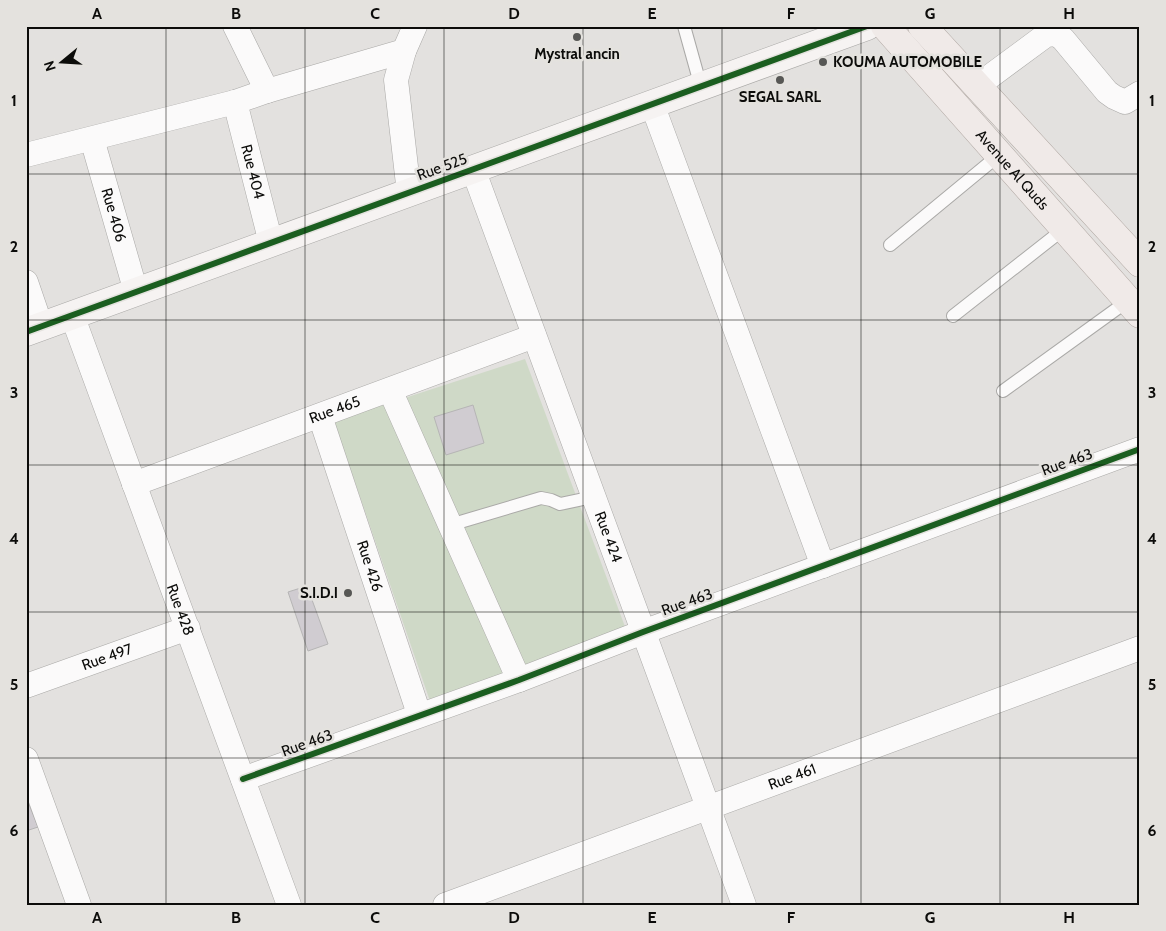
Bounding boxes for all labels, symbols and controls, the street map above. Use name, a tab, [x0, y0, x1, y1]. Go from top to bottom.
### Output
text: A	[92, 4, 102, 23]
text: B	[231, 4, 241, 23]
text: C	[370, 4, 380, 23]
text: D	[508, 4, 520, 23]
text: E	[647, 4, 657, 23]
text: F	[787, 4, 796, 23]
text: G	[925, 4, 935, 23]
text: H	[1063, 4, 1075, 23]
marker: Mystral ancin	[571, 31, 583, 43]
north arrow	[38, 38, 88, 88]
place label: Mystral ancin	[534, 45, 620, 63]
place label: KOUMA AUTOMOBILE	[833, 53, 983, 71]
marker: KOUMA AUTOMOBILE	[817, 56, 829, 68]
text: N	[40, 59, 60, 74]
marker: SEGAL SARL	[774, 74, 786, 86]
place label: SEGAL SARL	[739, 88, 822, 106]
text: 1	[11, 91, 17, 110]
text: 1	[1149, 91, 1155, 110]
street label: Avenue Al Quds	[972, 126, 1052, 214]
street label: Rue 404	[237, 143, 268, 201]
street label: Rue 525	[415, 150, 469, 184]
street label: Rue 406	[98, 186, 130, 244]
text: 2	[10, 237, 18, 256]
text: 2	[1148, 237, 1156, 256]
text: 3	[10, 383, 18, 402]
text: 3	[1148, 383, 1156, 402]
street label: Rue 465	[307, 392, 363, 427]
street label: Rue 463	[1039, 444, 1095, 480]
street label: Rue 424	[591, 509, 626, 565]
text: 4	[9, 529, 19, 548]
text: 4	[1147, 529, 1157, 548]
street label: Rue 426	[353, 538, 387, 594]
street label: Rue 428	[163, 582, 198, 638]
place label: S.I.D.I	[300, 584, 338, 602]
street label: Rue 463	[659, 584, 715, 620]
marker: S.I.D.I	[342, 587, 354, 599]
street label: Rue 497	[79, 640, 135, 674]
text: 5	[10, 675, 18, 694]
text: 5	[1148, 675, 1156, 694]
street label: Rue 463	[279, 725, 335, 761]
street label: Rue 461	[766, 760, 819, 794]
text: 6	[10, 821, 19, 840]
text: 6	[1148, 821, 1157, 840]
text: A	[92, 908, 102, 927]
text: B	[231, 908, 241, 927]
text: C	[370, 908, 380, 927]
text: D	[508, 908, 520, 927]
text: E	[647, 908, 657, 927]
text: F	[787, 908, 796, 927]
text: G	[925, 908, 935, 927]
text: H	[1063, 908, 1075, 927]

